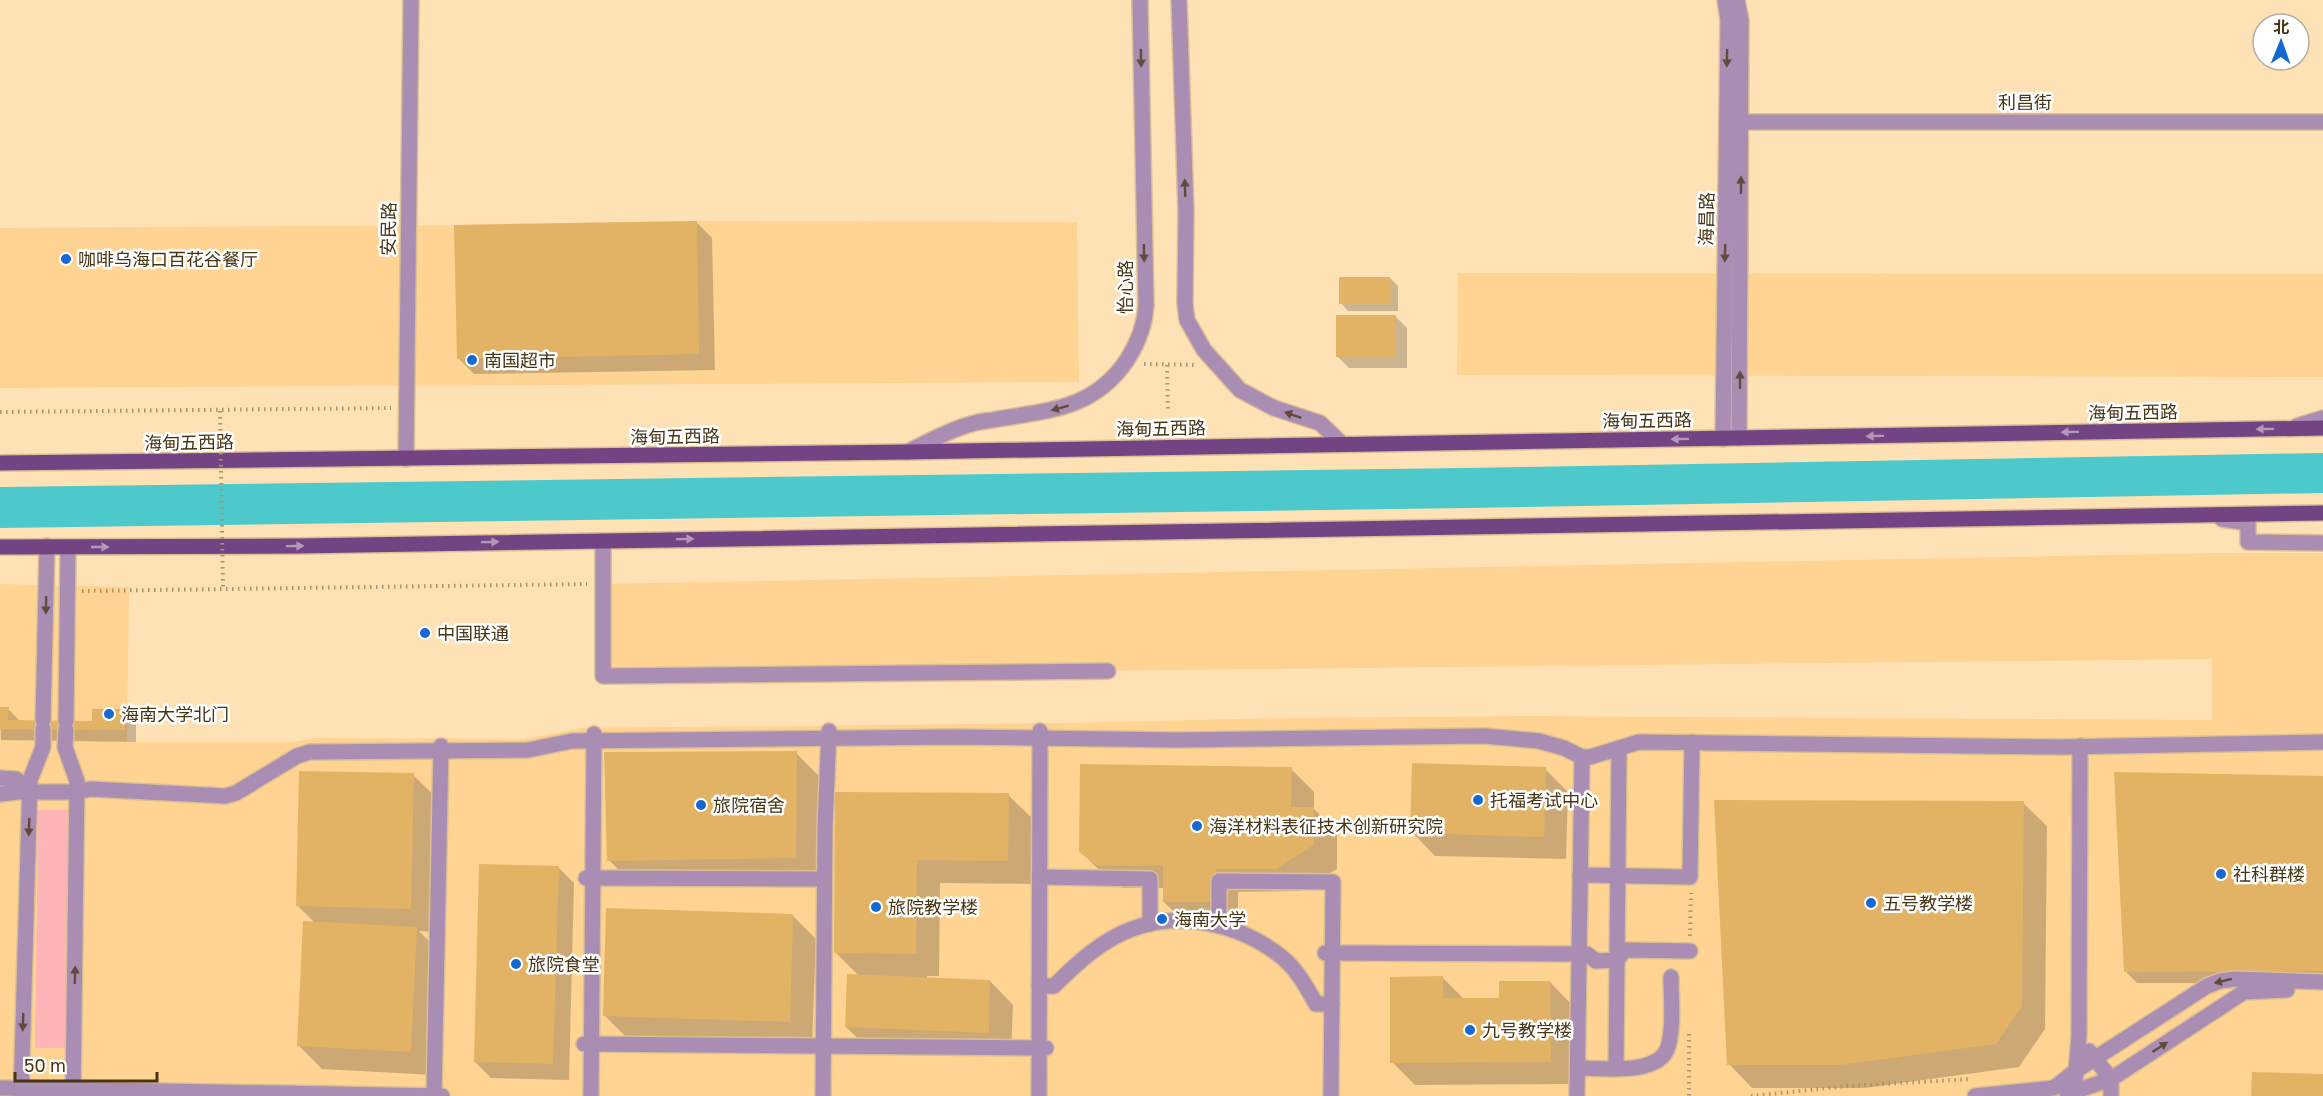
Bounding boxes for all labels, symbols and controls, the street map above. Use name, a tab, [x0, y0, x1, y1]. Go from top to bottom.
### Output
north arrow	[2251, 12, 2311, 72]
text: 北	[2273, 17, 2289, 37]
one-way arrow	[1136, 49, 1146, 68]
one-way arrow	[1722, 49, 1732, 68]
street label: 利昌街	[1998, 91, 2052, 113]
one-way arrow	[1736, 175, 1746, 194]
one-way arrow	[1180, 179, 1190, 198]
street label: 海昌路	[1695, 192, 1717, 246]
street label: 安民路	[377, 202, 399, 256]
one-way arrow	[1140, 244, 1149, 263]
one-way arrow	[1720, 244, 1730, 263]
place label: 咖啡乌海口百花谷餐厅	[78, 248, 258, 270]
marker: 咖啡乌海口百花谷餐厅	[59, 252, 73, 266]
street label: 怡心路	[1114, 260, 1136, 314]
place label: 南国超市	[484, 349, 556, 371]
marker: 南国超市	[465, 353, 479, 367]
one-way arrow	[1735, 370, 1745, 389]
street label: 海甸五西路	[2088, 400, 2178, 424]
one-way arrow	[1051, 404, 1069, 413]
street label: 海甸五西路	[1602, 408, 1692, 432]
one-way arrow	[1284, 410, 1302, 419]
street label: 海甸五西路	[1116, 416, 1206, 440]
street label: 海甸五西路	[630, 424, 720, 448]
one-way arrow	[2255, 424, 2274, 434]
one-way arrow	[2060, 427, 2079, 437]
street label: 海甸五西路	[144, 430, 234, 454]
one-way arrow	[1865, 431, 1884, 441]
one-way arrow	[1670, 434, 1689, 444]
one-way arrow	[676, 535, 695, 544]
one-way arrow	[481, 538, 500, 547]
one-way arrow	[286, 541, 305, 550]
one-way arrow	[91, 542, 110, 552]
one-way arrow	[41, 595, 51, 614]
place label: 中国联通	[437, 622, 509, 644]
marker: 中国联通	[418, 626, 432, 640]
place label: 海南大学北门	[121, 703, 229, 725]
marker: 海南大学北门	[102, 707, 116, 721]
place label: 托福考试中心	[1490, 789, 1598, 811]
marker: 托福考试中心	[1471, 793, 1485, 807]
place label: 旅院宿舍	[713, 794, 785, 816]
marker: 旅院宿舍	[694, 798, 708, 812]
place label: 海洋材料表征技术创新研究院	[1209, 815, 1443, 837]
one-way arrow	[24, 818, 33, 837]
marker: 海洋材料表征技术创新研究院	[1190, 819, 1204, 833]
place label: 社科群楼	[2233, 863, 2305, 885]
marker: 社科群楼	[2214, 867, 2228, 881]
place label: 五号教学楼	[1883, 892, 1973, 914]
place label: 旅院教学楼	[888, 896, 978, 918]
marker: 五号教学楼	[1864, 896, 1878, 910]
marker: 旅院教学楼	[869, 900, 883, 914]
place label: 海南大学	[1174, 908, 1246, 930]
marker: 海南大学	[1155, 912, 1169, 926]
place label: 旅院食堂	[528, 953, 600, 975]
marker: 旅院食堂	[509, 957, 523, 971]
one-way arrow	[70, 965, 80, 984]
one-way arrow	[2214, 977, 2232, 987]
one-way arrow	[19, 1013, 28, 1032]
place label: 九号教学楼	[1482, 1019, 1572, 1041]
marker: 九号教学楼	[1463, 1023, 1477, 1037]
one-way arrow	[2151, 1041, 2167, 1053]
scale bar	[15, 1045, 158, 1083]
text: 50 m	[24, 1054, 66, 1076]

